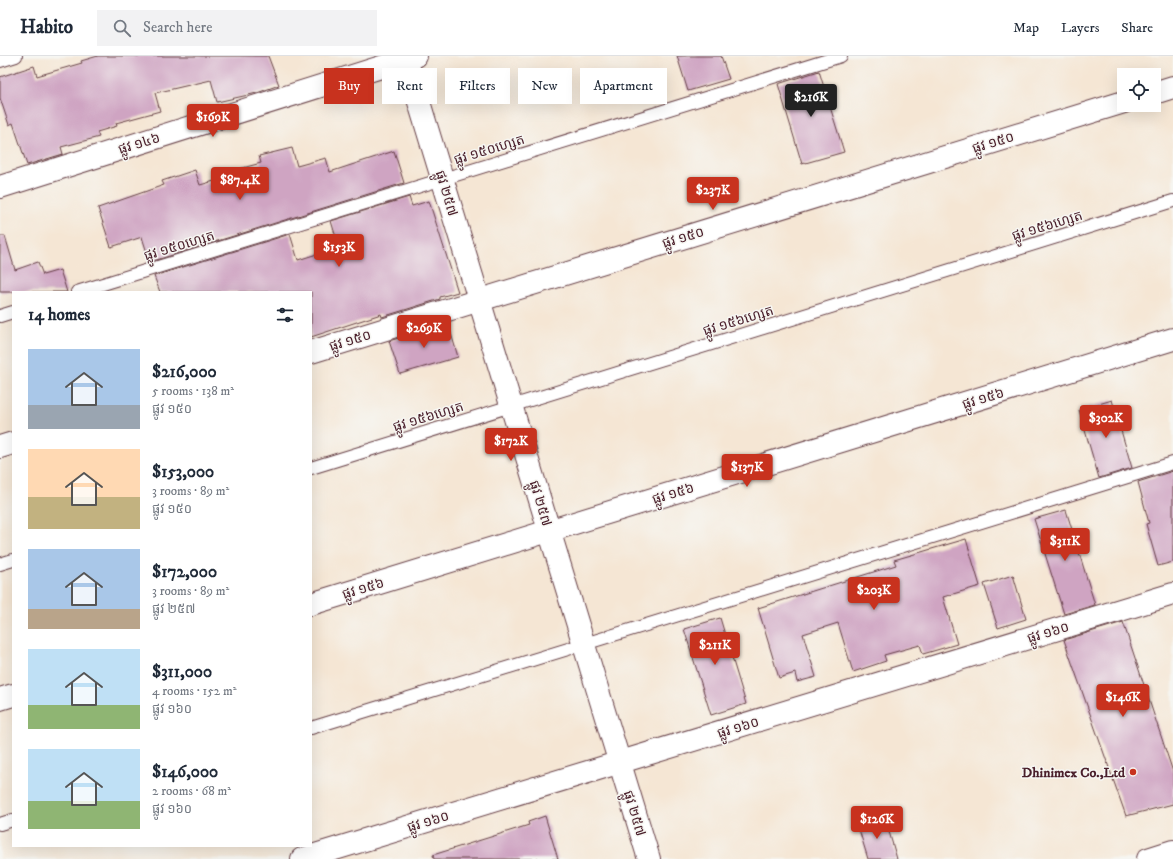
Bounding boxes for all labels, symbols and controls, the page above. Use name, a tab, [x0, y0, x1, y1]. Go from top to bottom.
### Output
search box	[97, 10, 377, 46]
text: Habito	[20, 16, 73, 39]
icon: search	[111, 17, 133, 39]
text: Search here	[143, 18, 212, 37]
text: Map	[1013, 19, 1039, 37]
text: Layers	[1061, 19, 1099, 37]
text: Share	[1121, 19, 1153, 37]
chip: Buy	[324, 68, 374, 104]
chip: Rent	[382, 68, 437, 104]
chip: Filters	[445, 68, 510, 104]
chip: New	[518, 68, 572, 104]
chip: Apartment	[580, 68, 667, 104]
map controls	[1117, 68, 1161, 112]
button: locate	[1117, 68, 1161, 112]
pin: $216K	[783, 84, 839, 118]
text: $216K	[794, 89, 828, 105]
pin: $169K	[185, 104, 241, 138]
text: $169K	[196, 109, 230, 125]
street label: ផ្លូវ ១៥០	[970, 128, 1017, 160]
street label: ផ្លូវ ១៤៦	[116, 129, 163, 161]
street label: ផ្លូវ ១៥០ហ្សេត	[452, 131, 528, 171]
pin: $87.4K	[207, 167, 273, 201]
street label: ផ្លូវ ២៥៧	[429, 168, 461, 219]
text: $87.4K	[220, 172, 260, 188]
pin: $237K	[685, 177, 741, 211]
text: $237K	[696, 182, 730, 198]
street label: ផ្លូវ ១៥៦ហ្សេត	[1010, 207, 1086, 247]
street label: ផ្លូវ ១៥០	[660, 223, 707, 255]
street label: ផ្លូវ ១៥០ហ្សេត	[142, 227, 218, 267]
pin: $153K	[311, 234, 367, 268]
text: $153K	[323, 239, 355, 255]
street label: ផ្លូវ ១៥៦ហ្សេត	[701, 302, 777, 342]
text: 14 homes	[28, 304, 90, 326]
icon: filters	[274, 304, 296, 326]
pin: $269K	[396, 315, 452, 349]
text: $269K	[406, 320, 442, 336]
street label: ផ្លូវ ១៥០	[327, 326, 374, 358]
text: $216,000	[152, 361, 217, 383]
icon: home	[60, 365, 108, 413]
text: 5 rooms · 138 m²	[152, 383, 234, 399]
street label: ផ្លូវ ១៥៦	[960, 384, 1007, 416]
street label: ផ្លូវ ១៥៦ហ្សេត	[391, 398, 467, 438]
text: ផ្លូវ ១៥០	[152, 401, 192, 417]
pin: $302K	[1078, 405, 1134, 439]
text: $302K	[1089, 410, 1123, 426]
pin: $172K	[483, 428, 539, 462]
text: $172K	[494, 433, 528, 449]
pin: $137K	[719, 454, 775, 488]
text: $137K	[731, 459, 763, 475]
text: $153,000	[152, 461, 214, 483]
icon: home	[60, 465, 108, 513]
street label: ផ្លូវ ២៥៧	[523, 478, 555, 529]
street label: ផ្លូវ ១៥៦	[650, 479, 697, 511]
text: 3 rooms · 89 m²	[152, 483, 229, 499]
text: ផ្លូវ ១៥០	[152, 501, 192, 517]
pin: $311K	[1037, 528, 1093, 562]
text: $311K	[1050, 533, 1080, 549]
text: $172,000	[152, 561, 217, 583]
icon: home	[60, 565, 108, 613]
street label: ផ្លូវ ១៥៦	[340, 574, 387, 606]
pin: $203K	[846, 577, 902, 611]
text: $203K	[857, 582, 891, 598]
text: 3 rooms · 89 m²	[152, 583, 229, 599]
text: ផ្លូវ ២៥៧	[152, 601, 195, 617]
street label: ផ្លូវ ១៦០	[1025, 618, 1072, 650]
pin: $211K	[687, 632, 743, 666]
text: $211K	[699, 637, 731, 653]
text: $311,000	[152, 661, 212, 683]
icon: home	[60, 665, 108, 713]
text: 4 rooms · 152 m²	[152, 683, 236, 699]
pin: $146K	[1095, 684, 1151, 718]
text: $146K	[1105, 689, 1141, 705]
text: ផ្លូវ ១៦០	[152, 701, 192, 717]
street label: ផ្លូវ ១៦០	[715, 713, 762, 745]
text: $146,000	[152, 761, 218, 783]
place label: Dhinimex Co.,Ltd	[1022, 764, 1126, 782]
icon: home	[60, 765, 108, 813]
marker: Dhinimex Co.,Ltd	[1128, 767, 1138, 777]
text: 2 rooms · 68 m²	[152, 783, 231, 799]
street label: ផ្លូវ ២៥៧	[617, 788, 649, 839]
text: ផ្លូវ ១៦០	[152, 801, 192, 817]
pin: $126K	[849, 806, 905, 840]
street label: ផ្លូវ ១៦០	[405, 807, 452, 839]
text: $126K	[860, 811, 894, 827]

